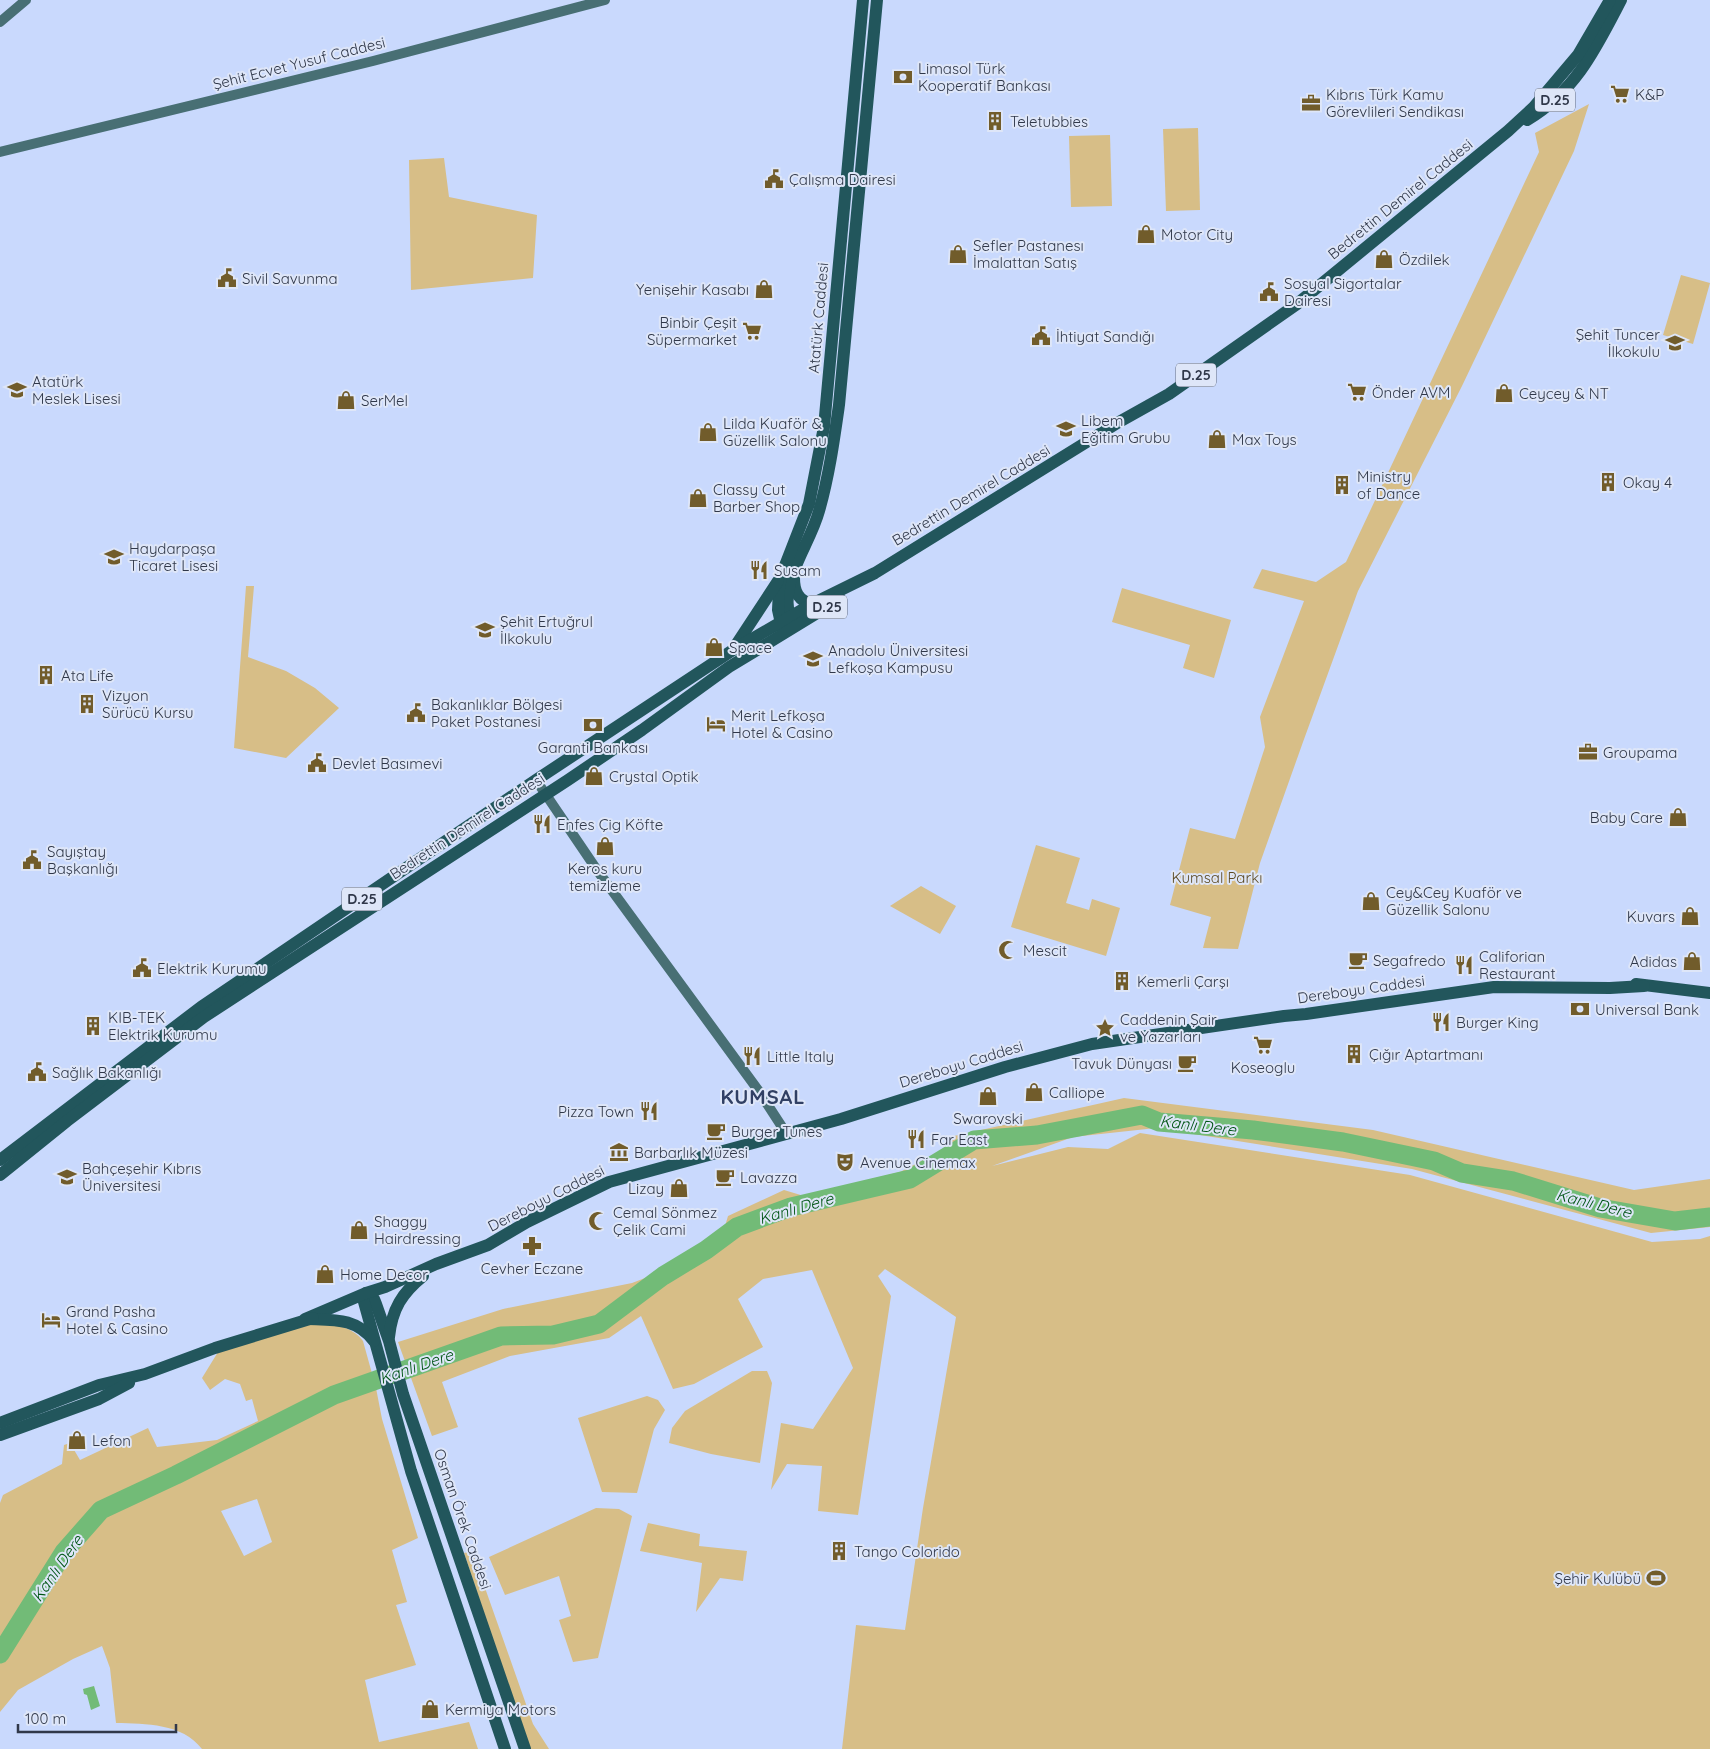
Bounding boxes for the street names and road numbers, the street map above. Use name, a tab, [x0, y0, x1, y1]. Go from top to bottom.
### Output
street label: Şehit Ecvet Yusuf Caddesi	[211, 32, 387, 94]
road number: D.25	[1535, 88, 1575, 112]
street label: Bedrettin Demirel Caddesi	[1324, 135, 1476, 263]
street label: Atatürk Caddesi	[804, 262, 832, 374]
road number: D.25	[1176, 364, 1216, 386]
street label: Bedrettin Demirel Caddesi	[889, 440, 1053, 550]
road number: D.25	[807, 596, 847, 618]
street label: Bedrettin Demirel Caddesi	[386, 769, 548, 883]
road number: D.25	[342, 888, 382, 911]
street label: Dereboyu Caddesi	[1296, 971, 1426, 1007]
street label: Dereboyu Caddesi	[897, 1036, 1025, 1092]
street label: Dereboyu Caddesi	[484, 1160, 608, 1236]
street label: Osman Örek Caddesi	[430, 1446, 496, 1592]

